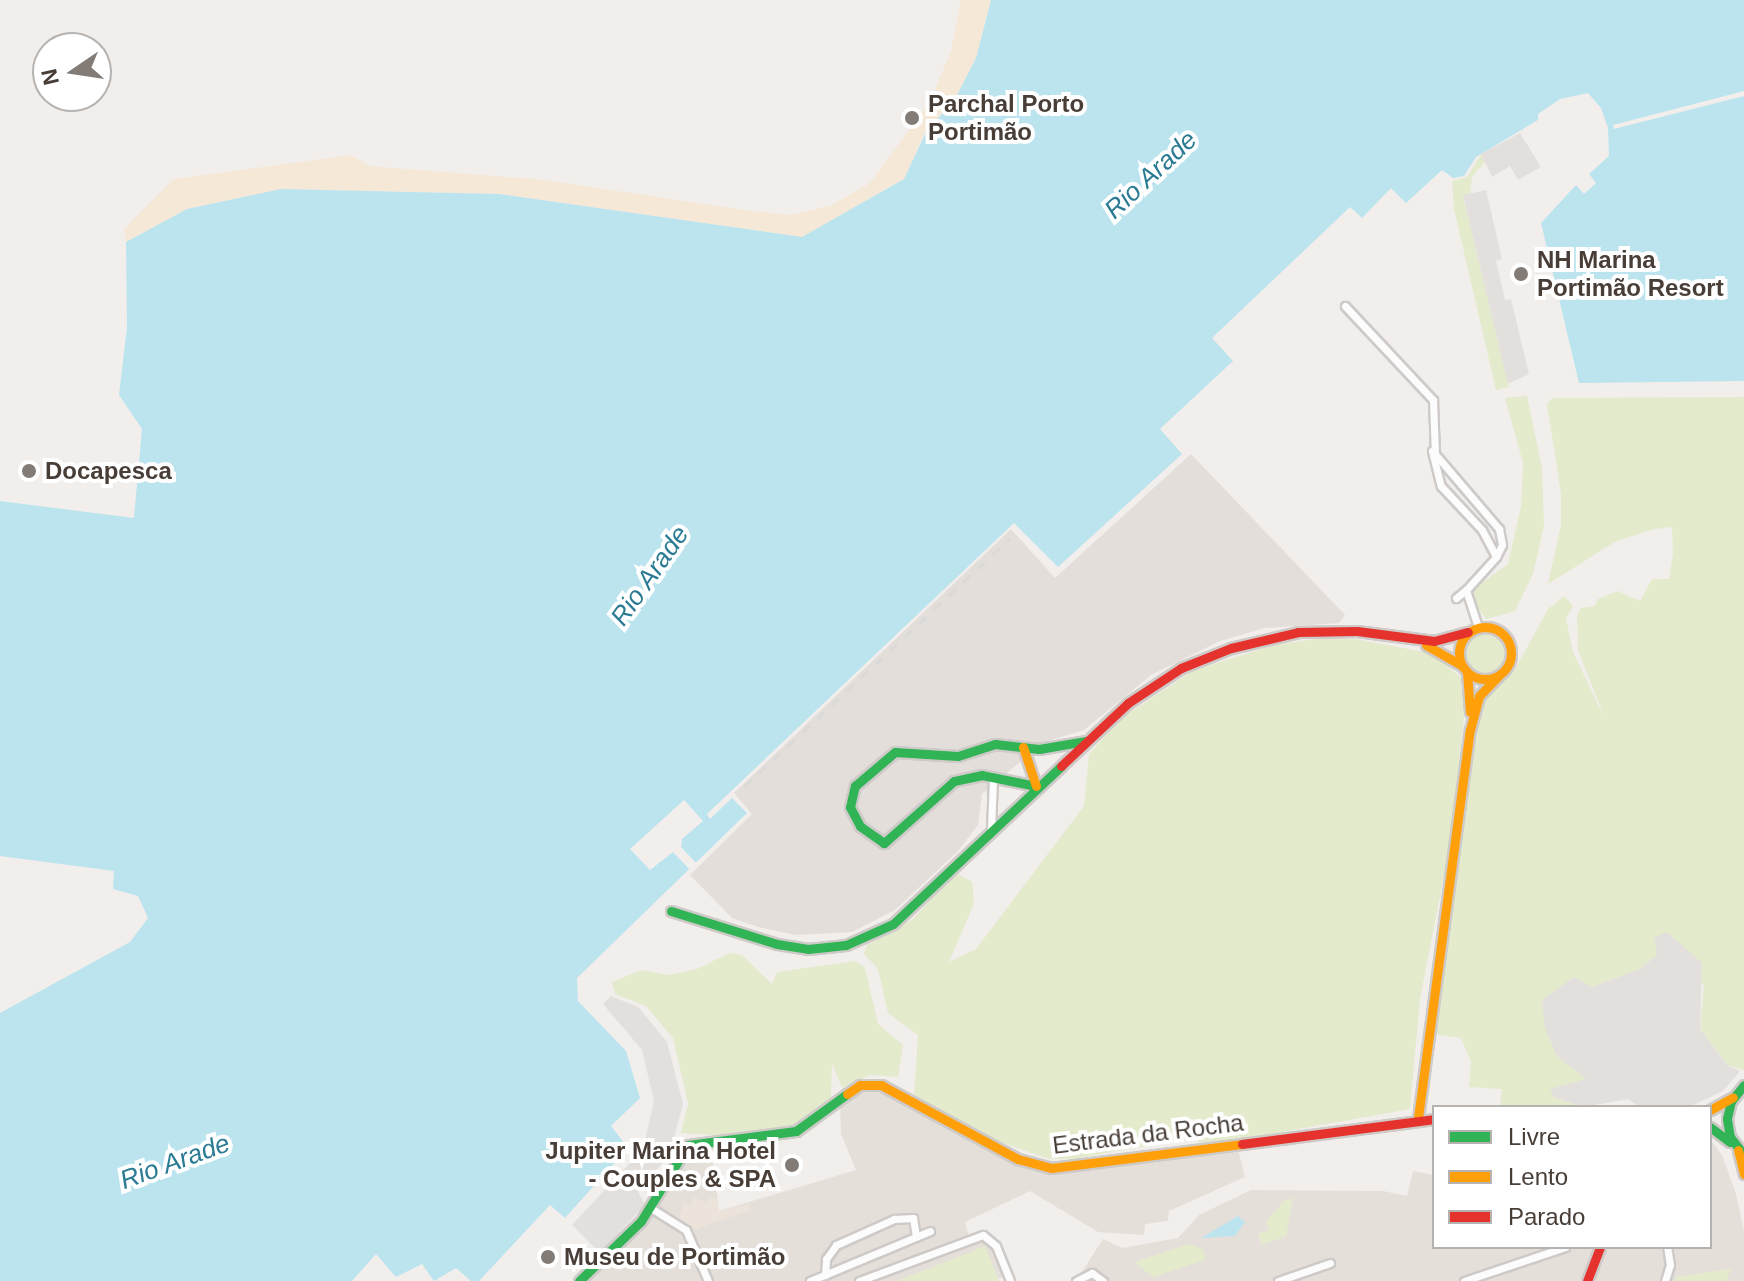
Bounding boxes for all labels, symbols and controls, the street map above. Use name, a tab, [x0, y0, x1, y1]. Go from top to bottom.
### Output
north arrow	[32, 32, 112, 112]
text: N	[36, 67, 64, 88]
place label: Parchal Porto Portimão	[928, 90, 1084, 146]
marker: Parchal Porto Portimão	[903, 109, 921, 127]
water label: Rio Arade	[1098, 124, 1204, 226]
place label: NH Marina Portimão Resort	[1537, 246, 1724, 302]
marker: NH Marina Portimão Resort	[1512, 265, 1530, 283]
place label: Docapesca	[45, 457, 172, 485]
marker: Docapesca	[20, 462, 38, 480]
water label: Rio Arade	[604, 520, 696, 632]
legend	[1432, 1105, 1712, 1249]
street label: Estrada da Rocha	[1051, 1108, 1245, 1160]
text: Livre	[1508, 1123, 1560, 1150]
water label: Rio Arade	[115, 1128, 235, 1196]
place label: Jupiter Marina Hotel - Couples & SPA	[545, 1137, 776, 1193]
marker: Jupiter Marina Hotel - Couples & SPA	[783, 1156, 801, 1174]
text: Lento	[1508, 1163, 1568, 1190]
text: Parado	[1508, 1203, 1585, 1230]
place label: Museu de Portimão	[564, 1243, 785, 1271]
marker: Museu de Portimão	[539, 1248, 557, 1266]

